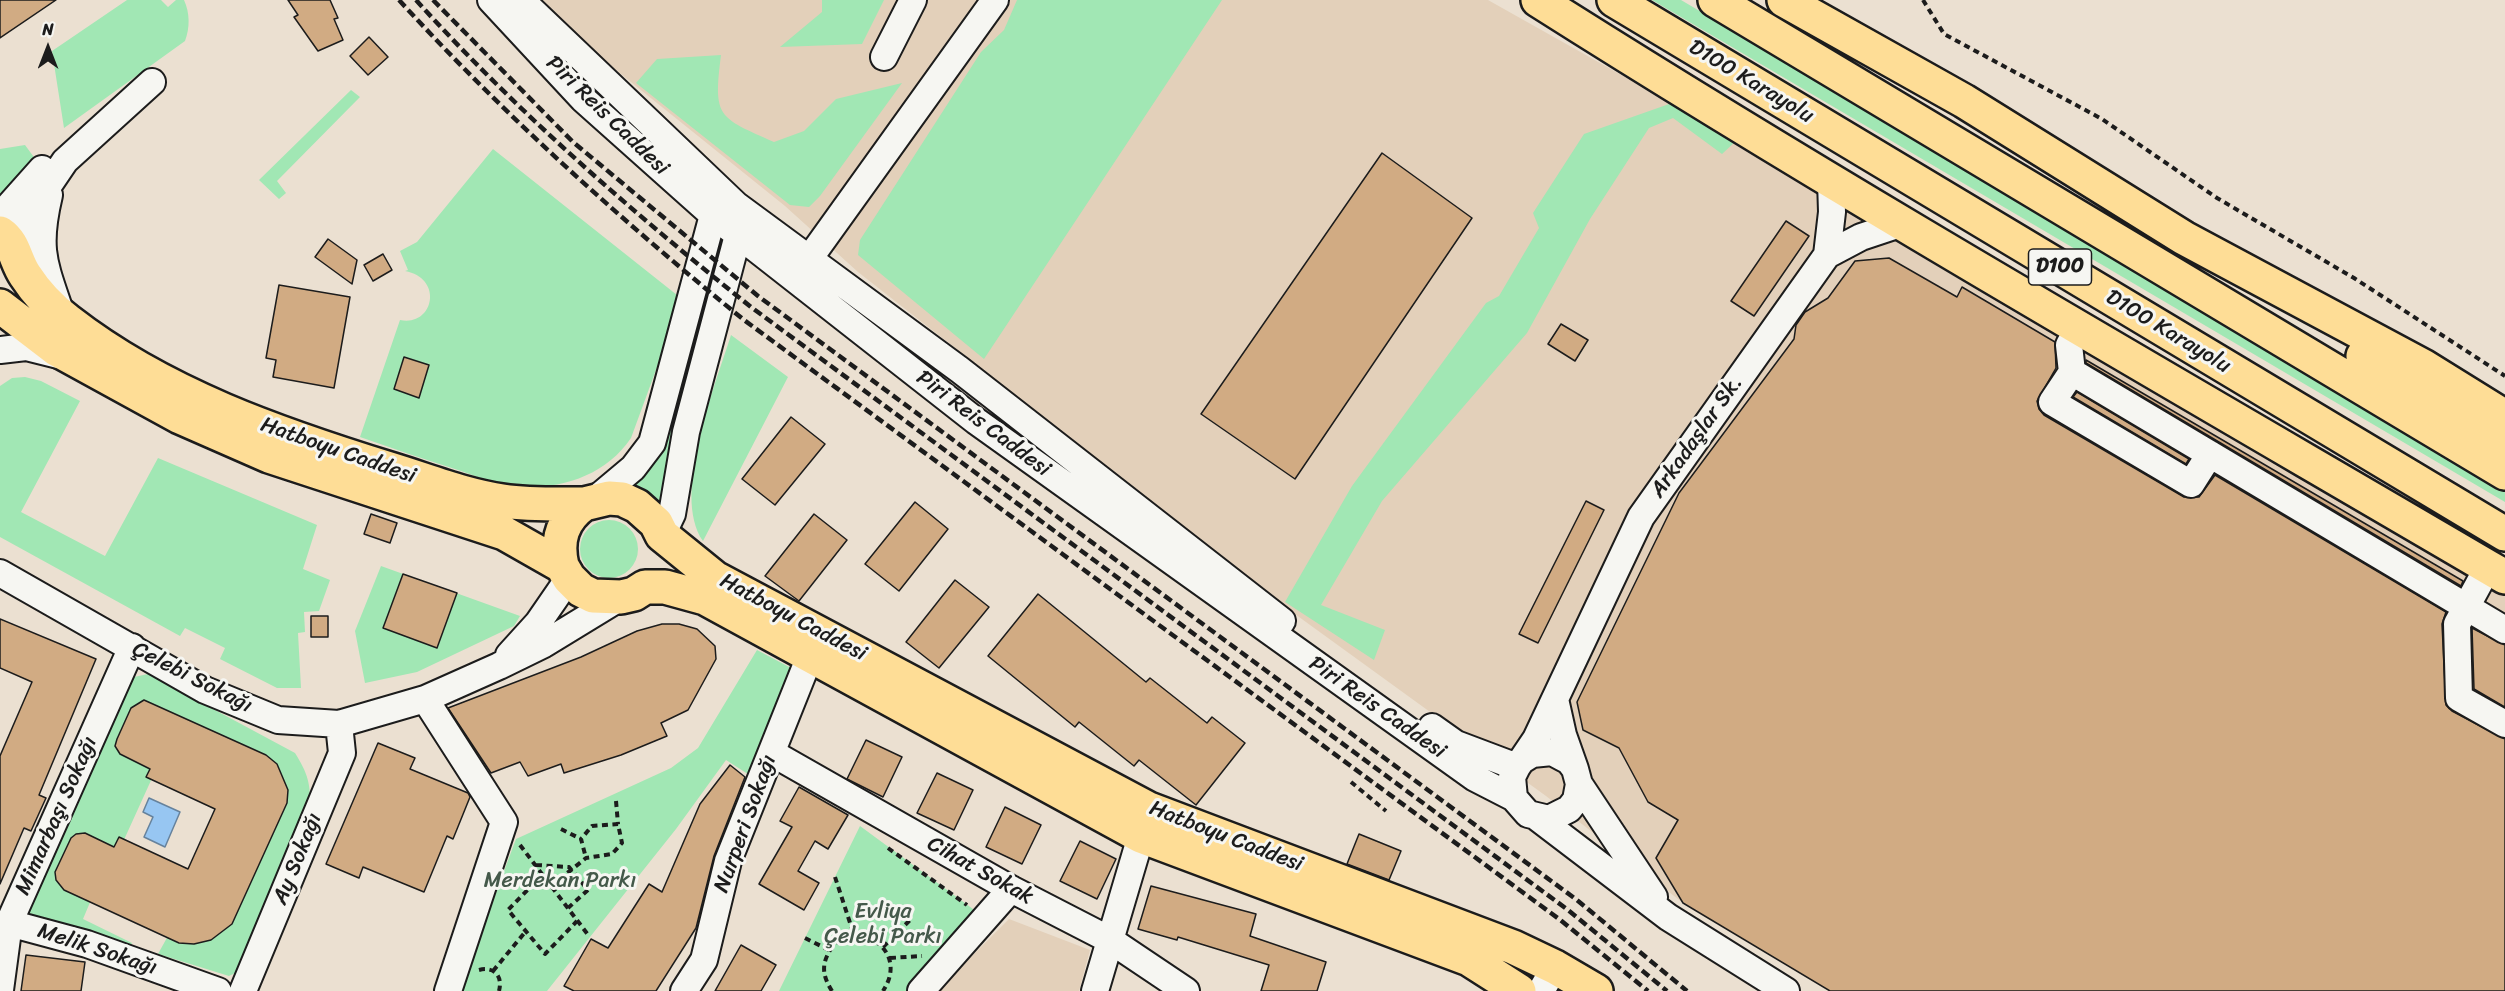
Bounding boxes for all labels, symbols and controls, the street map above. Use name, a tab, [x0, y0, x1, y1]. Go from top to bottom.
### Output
text: N	[42, 15, 54, 44]
north arrow	[18, 18, 78, 78]
street label: D100 Karayolu	[1684, 34, 1818, 130]
street label: Piri Reis Caddesi	[540, 51, 674, 181]
road number: D100	[2028, 249, 2092, 285]
street label: D100 Karayolu	[2101, 284, 2235, 380]
street label: Piri Reis Caddesi	[911, 365, 1055, 483]
street label: Arkadaşlar Sk.	[1645, 371, 1749, 503]
street label: Hatboyu Caddesi	[257, 412, 419, 490]
street label: Hatboyu Caddesi	[715, 568, 871, 668]
street label: Çelebi Sokağı	[128, 636, 256, 720]
street label: Piri Reis Caddesi	[1303, 651, 1451, 765]
street label: Mimarbaşı Sokağı	[10, 733, 104, 899]
street label: Nurperi Sokağı	[709, 752, 783, 896]
street label: Hatboyu Caddesi	[1146, 796, 1306, 878]
street label: Ay Sokağı	[268, 809, 328, 909]
street label: Cihat Sokak	[922, 831, 1038, 911]
park label: Merdekan Parkı	[484, 868, 636, 894]
park label: Evliya Çelebi Parkı	[824, 899, 942, 950]
street label: Melik Sokağı	[34, 918, 160, 982]

